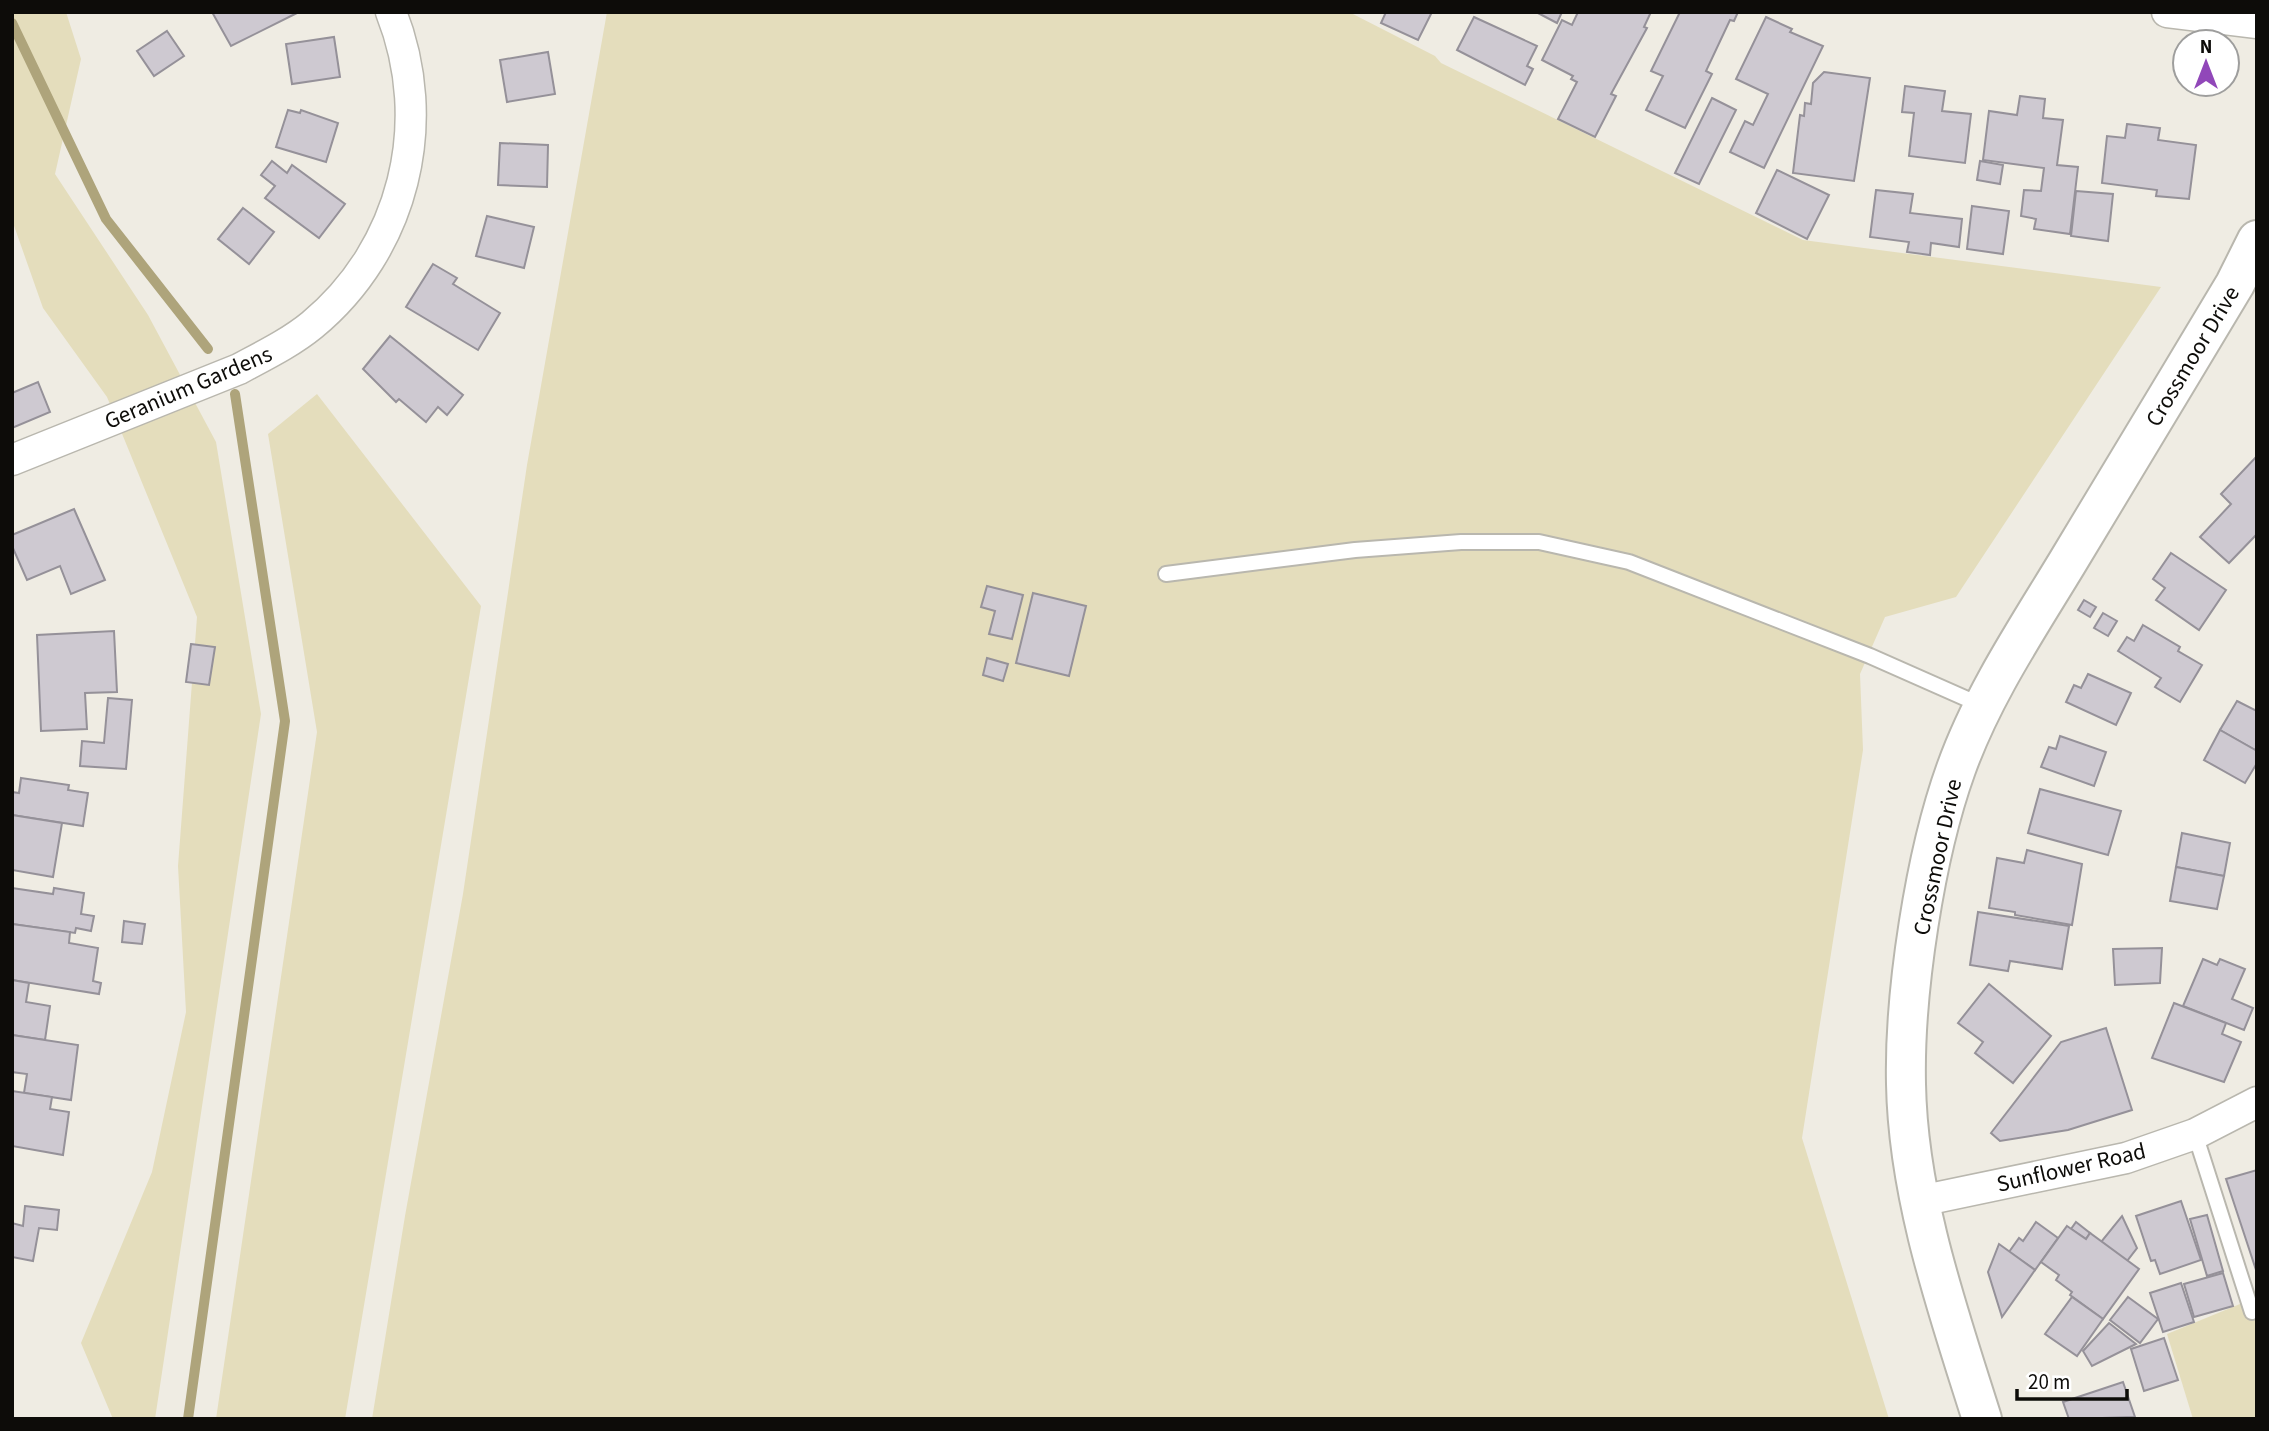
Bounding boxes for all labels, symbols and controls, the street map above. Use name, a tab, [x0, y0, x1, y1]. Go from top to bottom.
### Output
north arrow	[2171, 28, 2241, 98]
text: N	[2200, 34, 2212, 61]
street label: Crossmoor Drive	[2137, 280, 2248, 433]
street label: Geranium Gardens	[99, 337, 277, 438]
street label: Crossmoor Drive	[1905, 776, 1970, 938]
street label: Sunflower Road	[1993, 1134, 2149, 1201]
scale bar	[2017, 1358, 2127, 1402]
text: 20 m	[2028, 1367, 2070, 1397]

